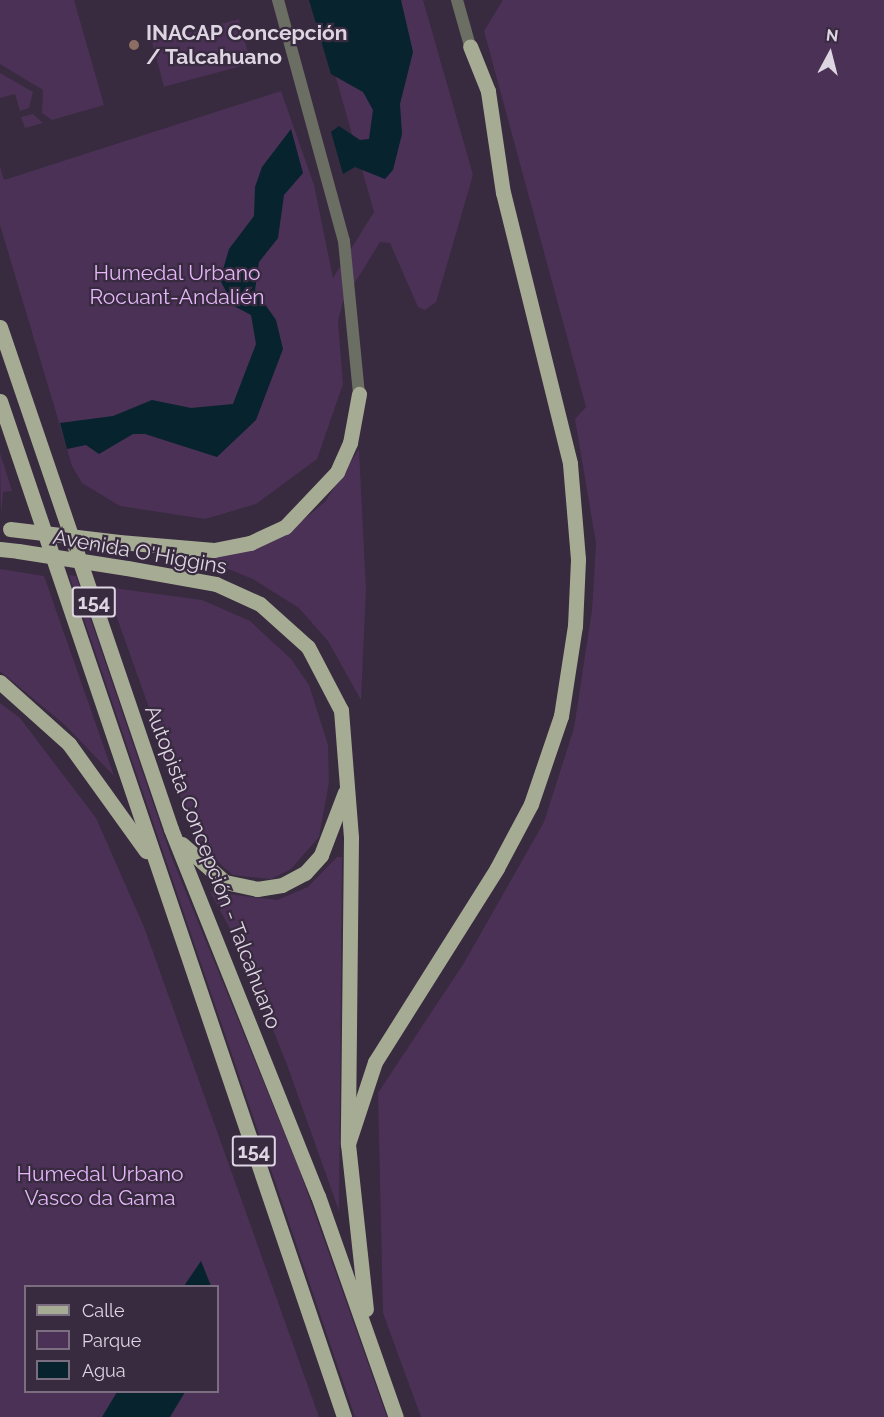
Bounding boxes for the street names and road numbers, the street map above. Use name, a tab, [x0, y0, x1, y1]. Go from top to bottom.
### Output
street label: Avenida O'Higgins	[51, 524, 229, 580]
road number: 154	[72, 585, 116, 619]
street label: Autopista Concepción - Talcahuano	[139, 701, 287, 1033]
road number: 154	[232, 1134, 276, 1168]

